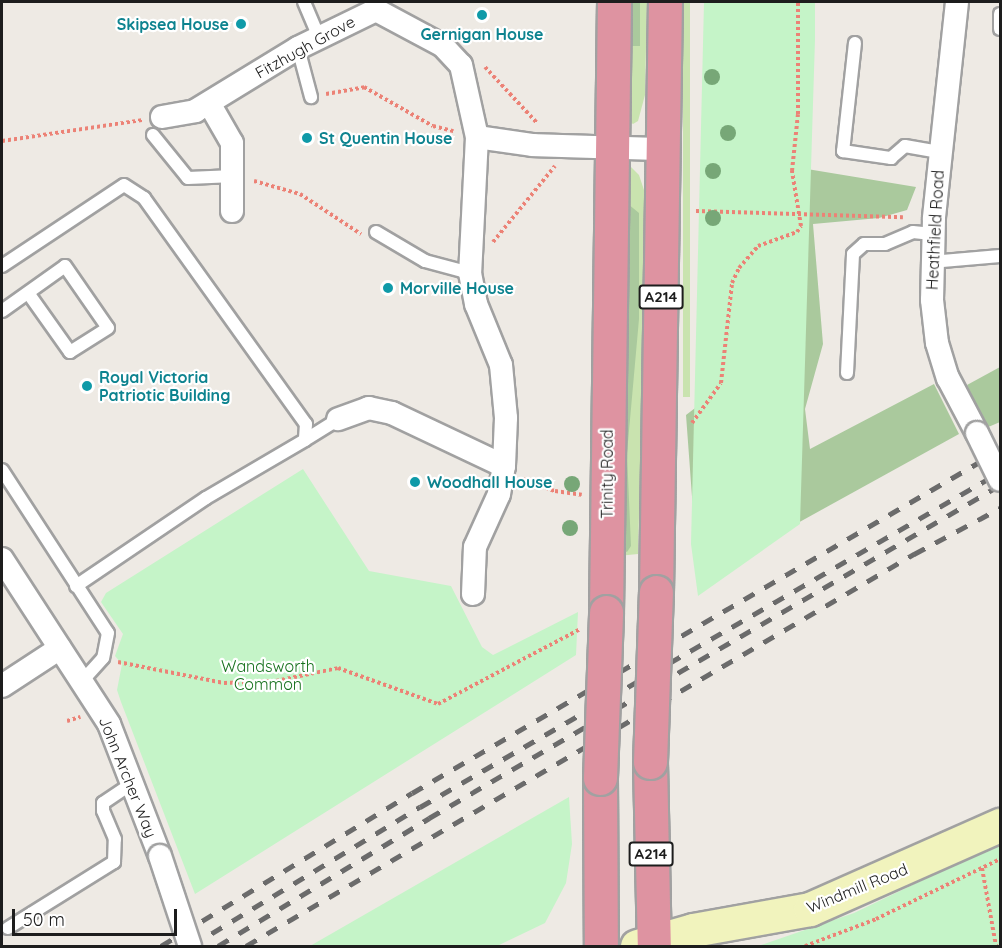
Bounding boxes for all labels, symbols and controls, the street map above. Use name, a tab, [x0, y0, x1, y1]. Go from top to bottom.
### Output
marker: Gernigan House	[475, 8, 489, 22]
street label: Fitzhugh Grove	[252, 12, 358, 82]
place label: Skipsea House	[117, 14, 229, 34]
marker: Skipsea House	[234, 17, 248, 31]
place label: Gernigan House	[420, 24, 544, 44]
place label: St Quentin House	[319, 128, 452, 148]
marker: St Quentin House	[300, 131, 314, 145]
street label: Heathfield Road	[922, 169, 948, 291]
place label: Morville House	[400, 278, 514, 298]
marker: Morville House	[381, 281, 395, 295]
road number: A214	[638, 285, 684, 309]
place label: Royal Victoria Patriotic Building	[99, 367, 230, 405]
marker: Royal Victoria Patriotic Building	[80, 379, 94, 393]
street label: Trinity Road	[597, 429, 617, 519]
place label: Woodhall House	[427, 472, 552, 492]
marker: Woodhall House	[408, 475, 422, 489]
park label: Wandsworth Common	[221, 656, 315, 694]
street label: John Archer Way	[95, 714, 161, 840]
road number: A214	[628, 842, 674, 866]
street label: Windmill Road	[804, 859, 910, 917]
scale bar	[15, 897, 180, 935]
text: 50 m	[23, 908, 65, 931]

